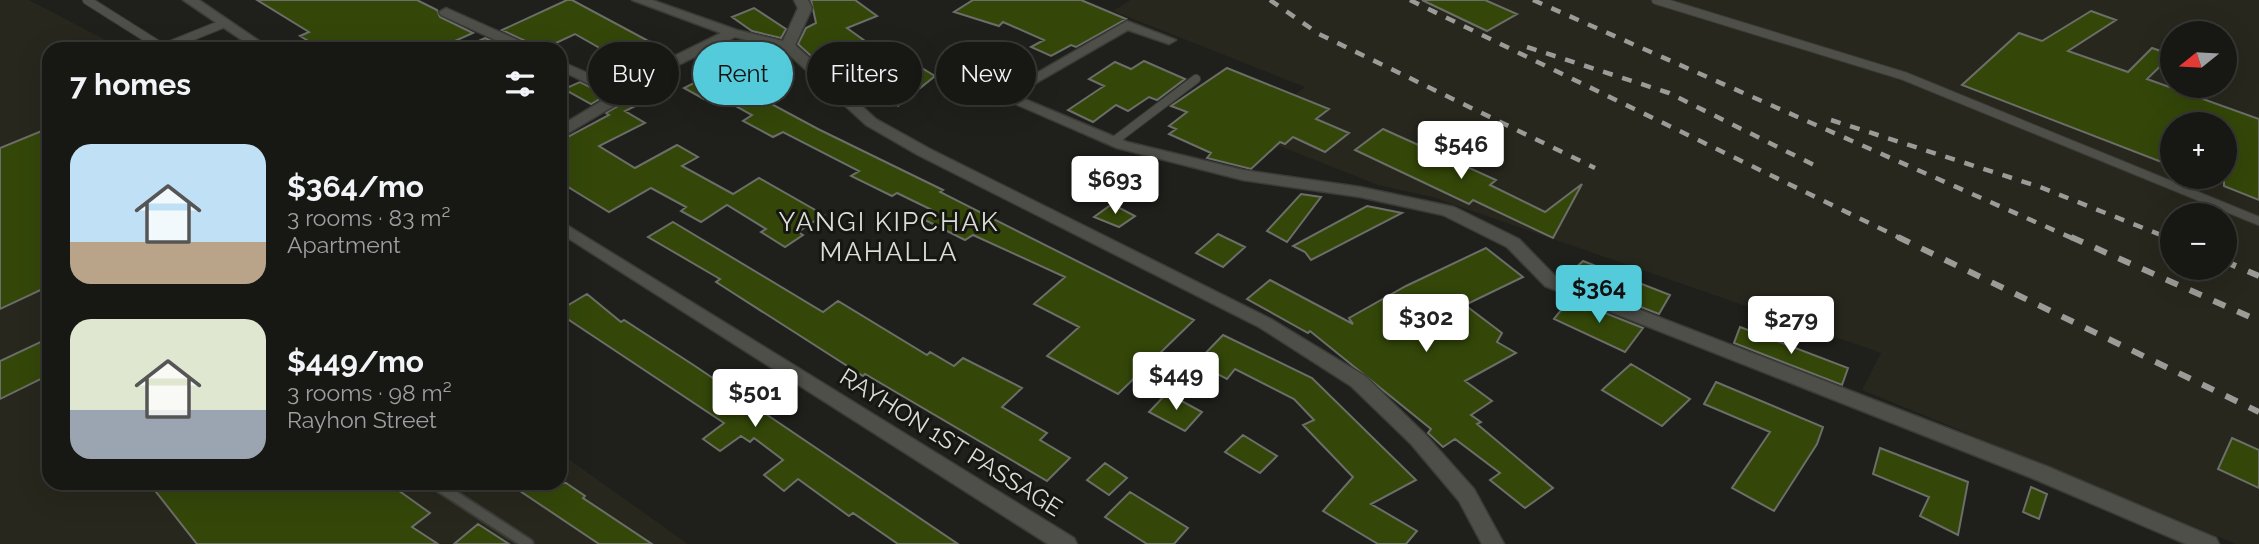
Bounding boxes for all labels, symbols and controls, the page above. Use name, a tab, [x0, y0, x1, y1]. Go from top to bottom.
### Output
north arrow	[2160, 21, 2236, 98]
map controls	[2160, 21, 2237, 280]
chip: Buy	[588, 42, 679, 105]
chip: Rent	[693, 42, 793, 105]
chip: Filters	[807, 42, 922, 105]
chip: New	[936, 42, 1036, 105]
icon: filters	[501, 65, 539, 103]
text: 7 homes	[70, 67, 191, 102]
button: +	[2160, 112, 2237, 189]
pin: $546	[1420, 122, 1502, 181]
text: $546	[1434, 130, 1488, 157]
pin: $693	[1074, 156, 1156, 216]
text: $693	[1088, 165, 1142, 192]
text: $364/mo	[287, 169, 424, 204]
icon: home	[126, 172, 210, 256]
button: −	[2160, 203, 2237, 280]
text: 3 rooms · 83 m²	[287, 204, 450, 231]
district label: YANGI KIPCHAK MAHALLA	[779, 207, 999, 267]
text: Apartment	[287, 231, 401, 258]
pin: $364	[1558, 266, 1640, 325]
text: $364	[1572, 274, 1626, 301]
pin: $302	[1385, 294, 1467, 354]
pin: $279	[1750, 296, 1832, 356]
text: $302	[1399, 303, 1453, 330]
text: $279	[1764, 305, 1818, 332]
text: $449/mo	[287, 344, 424, 379]
icon: home	[126, 347, 210, 431]
pin: $449	[1135, 352, 1217, 412]
text: $449	[1149, 361, 1203, 388]
street label: RAYHON 1ST PASSAGE	[834, 362, 1068, 522]
pin: $501	[714, 370, 796, 429]
text: $501	[729, 378, 781, 405]
text: 3 rooms · 98 m²	[287, 379, 452, 406]
text: Rayhon Street	[287, 406, 437, 433]

